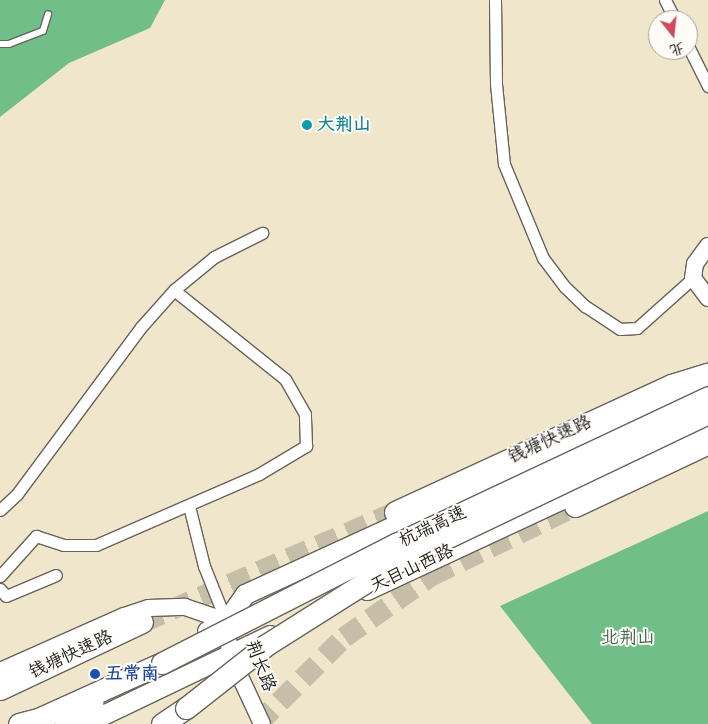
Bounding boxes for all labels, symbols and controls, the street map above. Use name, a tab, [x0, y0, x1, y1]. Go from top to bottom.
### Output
north arrow	[648, 10, 698, 60]
text: 北	[668, 38, 686, 59]
place label: 大荆山	[317, 114, 371, 136]
marker: 大荆山	[301, 119, 313, 131]
street label: 钱塘快速路	[505, 411, 595, 469]
street label: 杭瑞高速	[396, 502, 470, 552]
street label: 天目山西路	[367, 540, 457, 598]
street label: 钱塘快速路	[26, 626, 116, 684]
park label: 北荆山	[601, 627, 655, 649]
street label: 荆长路	[240, 637, 280, 695]
place label: 五常南	[105, 663, 159, 685]
marker: 五常南	[89, 668, 101, 680]

